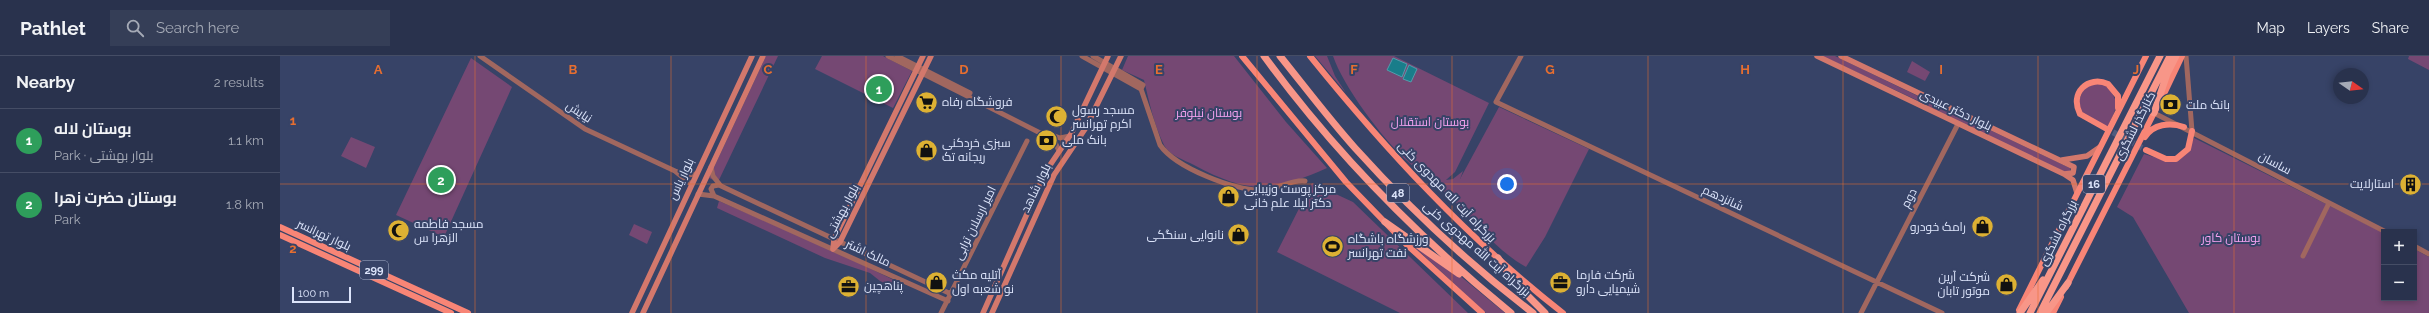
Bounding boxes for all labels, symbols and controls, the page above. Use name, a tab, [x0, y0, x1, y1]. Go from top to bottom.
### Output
search box	[110, 10, 390, 46]
text: Pathlet	[20, 17, 86, 39]
icon: search	[124, 17, 146, 39]
text: Search here	[156, 19, 239, 37]
text: Map	[2257, 20, 2285, 36]
text: Layers	[2307, 20, 2350, 36]
text: Share	[2372, 20, 2409, 36]
text: A	[374, 62, 383, 77]
text: B	[569, 62, 578, 77]
text: C	[764, 62, 773, 77]
text: D	[959, 62, 969, 77]
text: E	[1155, 62, 1163, 77]
text: F	[1350, 62, 1358, 77]
text: G	[1545, 62, 1555, 77]
text: H	[1740, 62, 1750, 77]
text: I	[1939, 62, 1943, 77]
text: J	[2133, 62, 2139, 77]
north arrow	[2333, 68, 2369, 104]
text: Nearby	[16, 72, 75, 92]
pin: 1	[866, 74, 892, 104]
text: 2 results	[214, 75, 264, 90]
street label: بلوار دکتر عبیدی	[1918, 87, 1994, 133]
supermarket icon: فروشگاه رفاه	[913, 89, 939, 115]
street label: کنارگذر لشگری	[2112, 89, 2158, 163]
bank icon: بانک ملت	[2158, 92, 2184, 118]
place label: فروشگاه رفاه	[942, 95, 1012, 109]
street label: نیایش	[563, 98, 595, 126]
place label: بانک ملت	[2186, 98, 2230, 112]
place label: مسجد رسول اکرم تهرانسر	[1071, 103, 1135, 132]
mosque icon: مسجد رسول اکرم تهرانسر	[1044, 104, 1070, 130]
park label: بوستان نیلوفر	[1175, 106, 1242, 120]
text: 1	[290, 113, 297, 128]
park label: بوستان استقلال	[1391, 115, 1469, 129]
text: بوستان لاله	[54, 120, 131, 138]
bank icon: بانک ملی	[1033, 127, 1059, 153]
text: 1	[26, 133, 32, 148]
text: 1.1 km	[228, 133, 264, 148]
place label: بانک ملی	[1062, 133, 1107, 147]
place label: سبزی خردکنی ریجانه تک	[942, 136, 1011, 164]
shop icon: سبزی خردکنی ریجانه تک	[914, 137, 940, 163]
street label: بزرگراه آیت اله مهدوی کنی	[1395, 139, 1499, 245]
text: Park · بلوار بهشتی	[54, 148, 153, 163]
street label: ساسان	[2256, 149, 2294, 177]
street label: بلوار یاس	[665, 156, 697, 202]
street label: بلوار شاهد	[1018, 161, 1054, 215]
pin: 2	[428, 165, 454, 195]
building icon: استارلایت	[2397, 171, 2423, 197]
your location	[1497, 174, 1517, 194]
road number: 16	[2083, 175, 2105, 193]
place label: استارلایت	[2350, 177, 2394, 191]
street label: بلوار بهشتی	[822, 182, 862, 240]
place label: مرکز پوست وزیبایی دکتر لیلا علم خانی	[1244, 182, 1336, 211]
street label: شانزدهم	[1700, 182, 1746, 214]
shop icon: مرکز پوست وزیبایی دکتر لیلا علم خانی	[1216, 183, 1242, 209]
street label: امیر ارسلان ترابی	[951, 184, 999, 262]
road number: 48	[1387, 184, 1409, 202]
street label: دوم	[1898, 186, 1921, 210]
text: بوستان حضرت زهرا	[54, 189, 177, 207]
text: 2	[25, 197, 33, 212]
text: 1.8 km	[226, 197, 264, 212]
street label: بزرگراه آیت الله مهدوی کنی	[1421, 198, 1534, 299]
street label: بزرگراه لشگری	[2036, 198, 2080, 268]
text: Park	[54, 212, 81, 227]
shop icon: رامک خودرو	[1969, 214, 1995, 240]
street label: بلوار تهرانسر	[294, 216, 353, 254]
place label: مسجد فاطمه الزهرا س	[414, 217, 484, 245]
mosque icon: مسجد فاطمه الزهرا س	[386, 218, 412, 244]
place label: رامک خودرو	[1910, 220, 1966, 234]
shop icon: نانوایی سنگکی	[1226, 222, 1252, 248]
place label: نانوایی سنگکی	[1147, 228, 1224, 242]
map controls	[2381, 229, 2417, 301]
button: +	[2381, 229, 2417, 265]
park label: بوستان کاور	[2201, 231, 2260, 245]
place label: ورزشگاه باشگاه نفت تهرانسر	[1347, 232, 1429, 260]
sports icon: ورزشگاه باشگاه نفت تهرانسر	[1320, 233, 1346, 259]
street label: مالک اشتر	[843, 236, 893, 269]
text: 2	[289, 241, 297, 256]
road number: 299	[360, 261, 388, 279]
button: −	[2381, 265, 2417, 301]
place label: آتلیه مکث نو شعبه اول	[952, 268, 1014, 296]
place label: شرکت فارما شیمیایی دارو	[1576, 268, 1640, 296]
shop icon: آتلیه مکث نو شعبه اول	[924, 269, 950, 295]
office icon: شرکت فارما شیمیایی دارو	[1547, 269, 1573, 295]
place label: شرکت آرین موتور تابان	[1938, 270, 1990, 298]
shop icon: شرکت آرین موتور تابان	[1993, 271, 2019, 297]
office icon: پناهچین	[835, 273, 861, 299]
place label: پناهچین	[864, 279, 904, 295]
scale bar	[292, 285, 351, 304]
text: 100 m	[298, 287, 329, 300]

